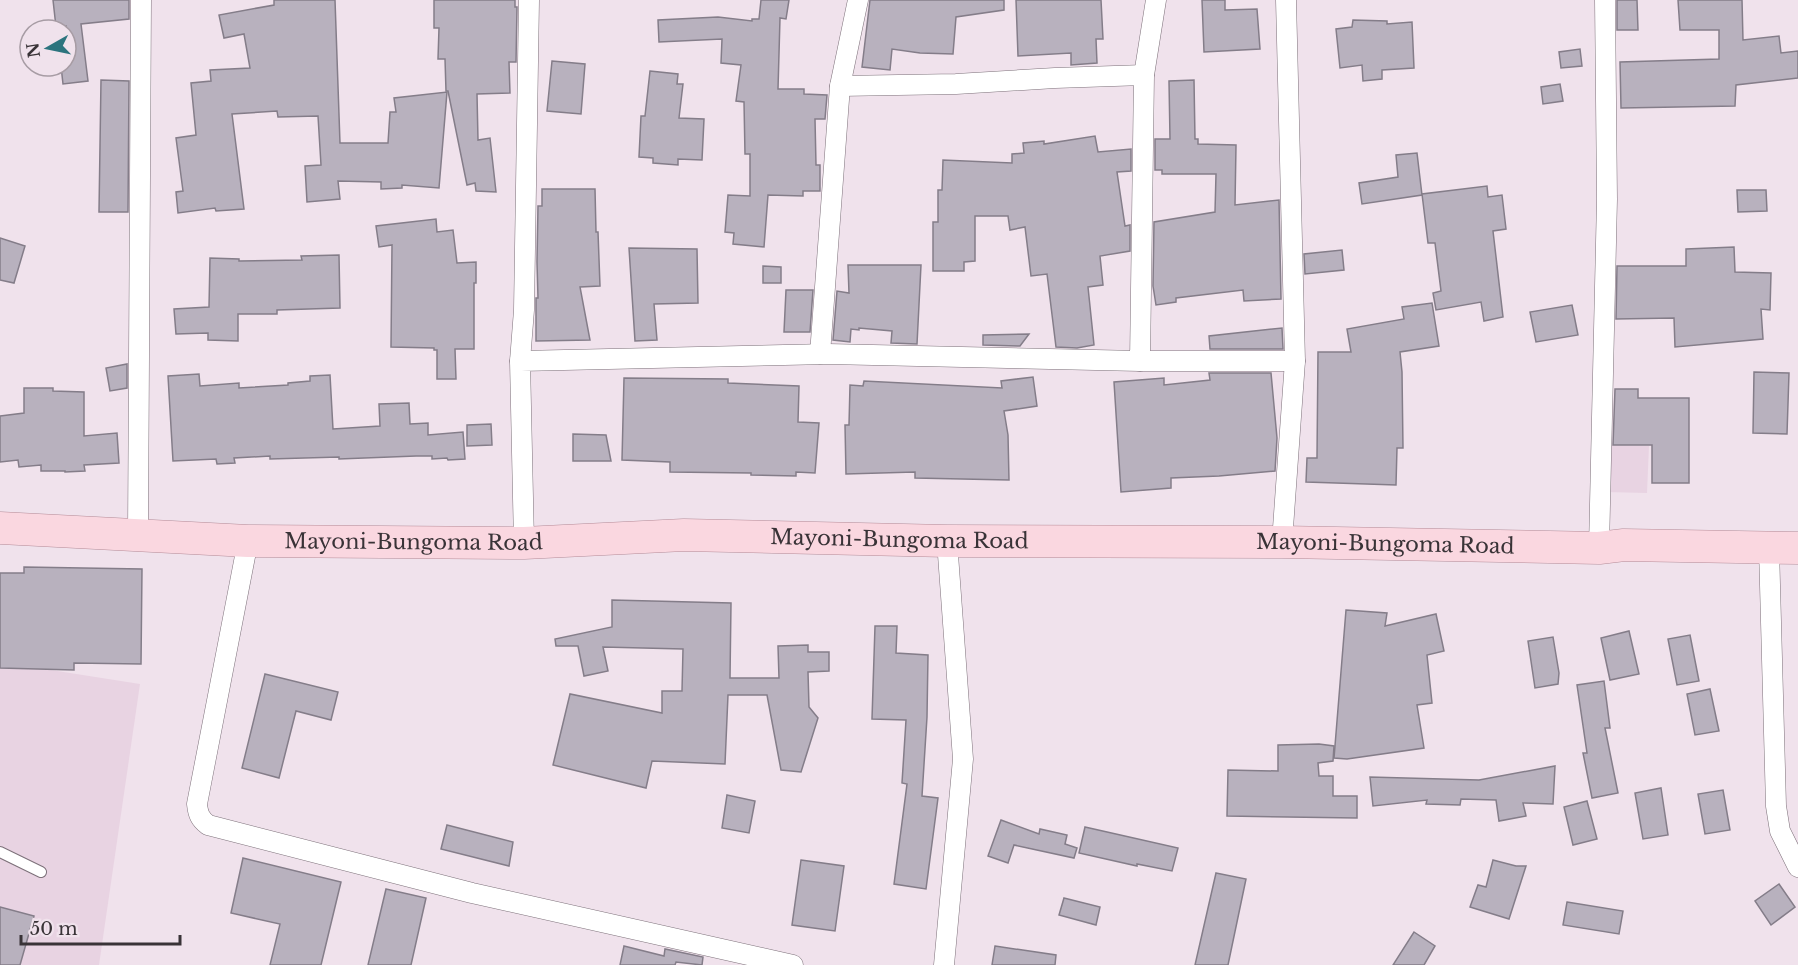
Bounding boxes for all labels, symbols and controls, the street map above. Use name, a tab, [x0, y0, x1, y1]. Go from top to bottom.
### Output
north arrow	[18, 18, 78, 78]
text: N	[22, 41, 44, 59]
street label: Mayoni-Bungoma Road	[770, 524, 1029, 554]
street label: Mayoni-Bungoma Road	[284, 528, 544, 556]
street label: Mayoni-Bungoma Road	[1256, 529, 1515, 559]
scale bar	[21, 908, 180, 946]
text: 50 m	[30, 918, 78, 940]

